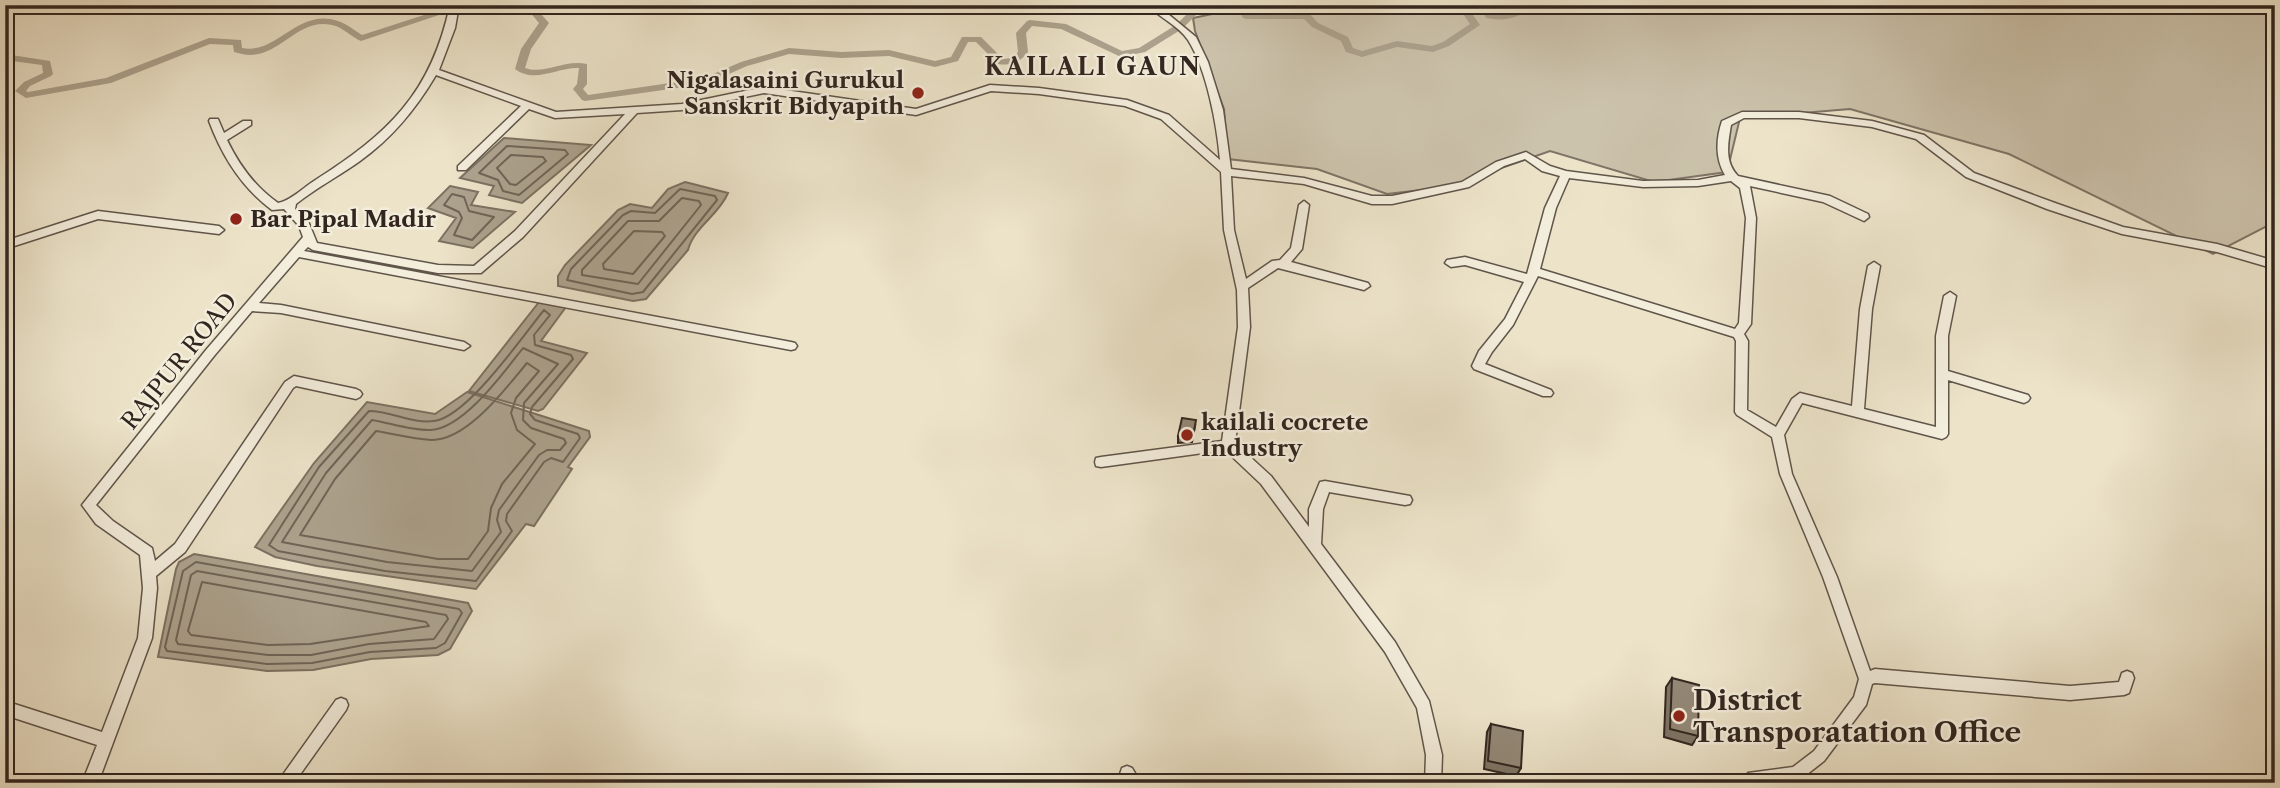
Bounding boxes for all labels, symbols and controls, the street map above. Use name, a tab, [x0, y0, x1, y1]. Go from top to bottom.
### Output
district label: KAILALI GAUN	[984, 52, 1202, 81]
place label: Nigalasaini Gurukul Sanskrit Bidyapith	[667, 66, 904, 120]
marker: Nigalasaini Gurukul Sanskrit Bidyapith	[910, 85, 926, 101]
place label: Bar Pipal Madir	[250, 205, 437, 233]
marker: Bar Pipal Madir	[228, 211, 244, 227]
street label: RAJPUR ROAD	[115, 287, 243, 435]
place label: kailali cocrete Industry	[1201, 408, 1369, 462]
marker: kailali cocrete Industry	[1179, 427, 1195, 443]
place label: District Transporatation Office	[1693, 683, 2021, 749]
marker: District Transporatation Office	[1671, 708, 1687, 724]

